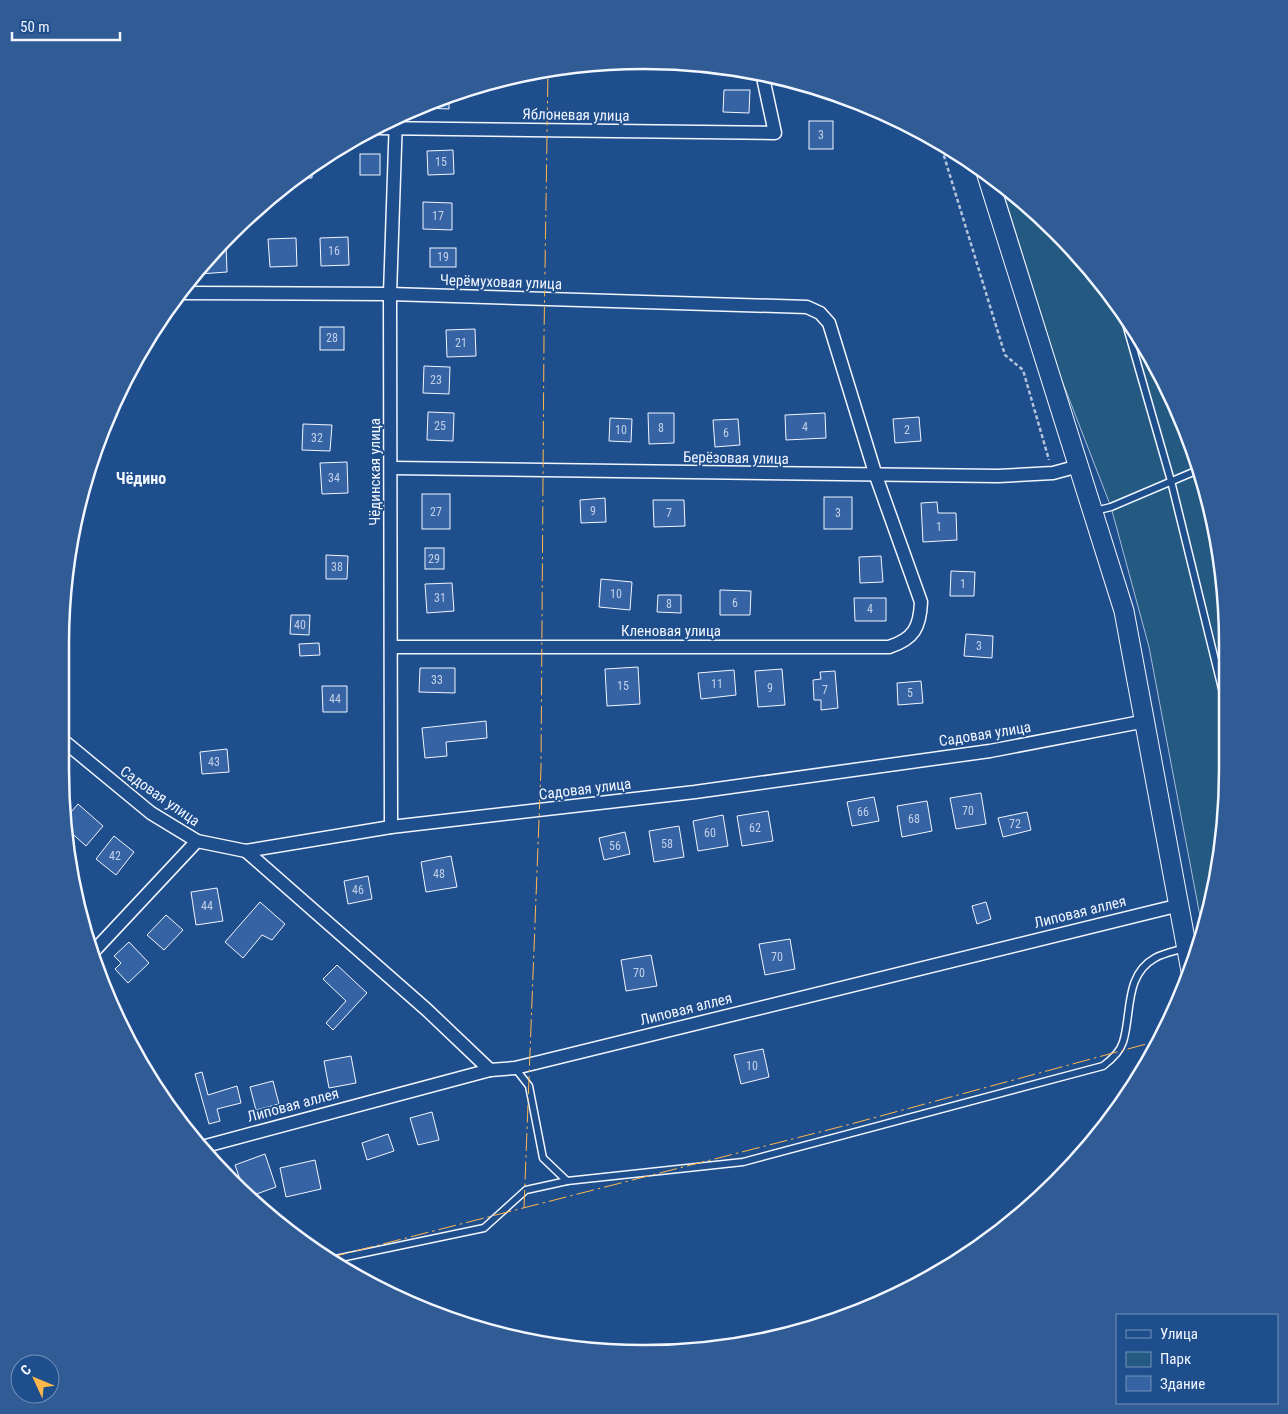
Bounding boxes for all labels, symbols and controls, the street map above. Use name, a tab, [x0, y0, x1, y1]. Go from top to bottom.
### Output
scale bar	[12, 10, 120, 42]
text: 50 m	[20, 18, 50, 36]
street label: Яблоневая улица	[522, 105, 630, 125]
house number: 3	[818, 128, 824, 142]
house number: 15	[435, 155, 447, 169]
house number: 17	[432, 209, 444, 223]
house number: 16	[328, 244, 340, 258]
house number: 19	[437, 250, 449, 264]
street label: Черёмуховая улица	[440, 271, 562, 293]
house number: 28	[326, 331, 338, 345]
house number: 21	[455, 336, 467, 350]
house number: 23	[430, 373, 442, 387]
street label: Чёдинская улица	[366, 418, 384, 526]
house number: 25	[434, 419, 446, 433]
house number: 4	[802, 420, 808, 434]
house number: 8	[658, 421, 664, 435]
house number: 10	[615, 423, 627, 437]
house number: 2	[904, 423, 910, 437]
house number: 6	[723, 426, 729, 440]
house number: 32	[311, 431, 323, 445]
street label: Берёзовая улица	[683, 448, 789, 468]
district label: Чёдино	[116, 469, 166, 488]
house number: 34	[328, 471, 340, 485]
house number: 9	[590, 504, 596, 518]
house number: 27	[430, 505, 442, 519]
house number: 7	[666, 506, 672, 520]
house number: 3	[835, 506, 841, 520]
house number: 1	[936, 520, 942, 534]
house number: 29	[428, 552, 440, 566]
house number: 38	[331, 560, 343, 574]
house number: 1	[960, 577, 966, 591]
house number: 10	[610, 587, 622, 601]
house number: 31	[434, 591, 446, 605]
house number: 6	[732, 596, 738, 610]
house number: 8	[666, 597, 672, 611]
house number: 4	[867, 602, 873, 616]
house number: 40	[294, 618, 306, 632]
street label: Кленовая улица	[621, 622, 721, 640]
house number: 3	[976, 639, 982, 653]
house number: 33	[431, 673, 443, 687]
house number: 11	[711, 677, 723, 691]
house number: 15	[617, 679, 629, 693]
house number: 9	[767, 681, 773, 695]
house number: 7	[822, 683, 828, 697]
house number: 5	[907, 686, 913, 700]
house number: 44	[329, 692, 341, 706]
street label: Садовая улица	[938, 718, 1032, 750]
house number: 43	[208, 755, 220, 769]
street label: Садовая улица	[117, 762, 203, 830]
street label: Садовая улица	[538, 774, 632, 804]
house number: 70	[962, 804, 974, 818]
house number: 66	[857, 805, 869, 819]
house number: 68	[908, 812, 920, 826]
house number: 72	[1009, 817, 1021, 831]
house number: 62	[749, 821, 761, 835]
house number: 60	[704, 826, 716, 840]
house number: 58	[661, 837, 673, 851]
house number: 56	[609, 839, 621, 853]
house number: 42	[109, 849, 121, 863]
house number: 48	[433, 867, 445, 881]
house number: 46	[352, 883, 364, 897]
street label: Липовая аллея	[1032, 892, 1128, 932]
house number: 44	[201, 899, 213, 913]
house number: 70	[771, 950, 783, 964]
house number: 70	[633, 966, 645, 980]
street label: Липовая аллея	[638, 989, 734, 1029]
house number: 10	[746, 1059, 758, 1073]
street label: Липовая аллея	[245, 1084, 341, 1126]
legend	[1116, 1314, 1278, 1404]
text: Улица	[1160, 1325, 1198, 1343]
text: Парк	[1160, 1350, 1191, 1368]
north arrow	[10, 1354, 60, 1404]
text: С	[17, 1362, 34, 1378]
text: Здание	[1160, 1375, 1205, 1393]

